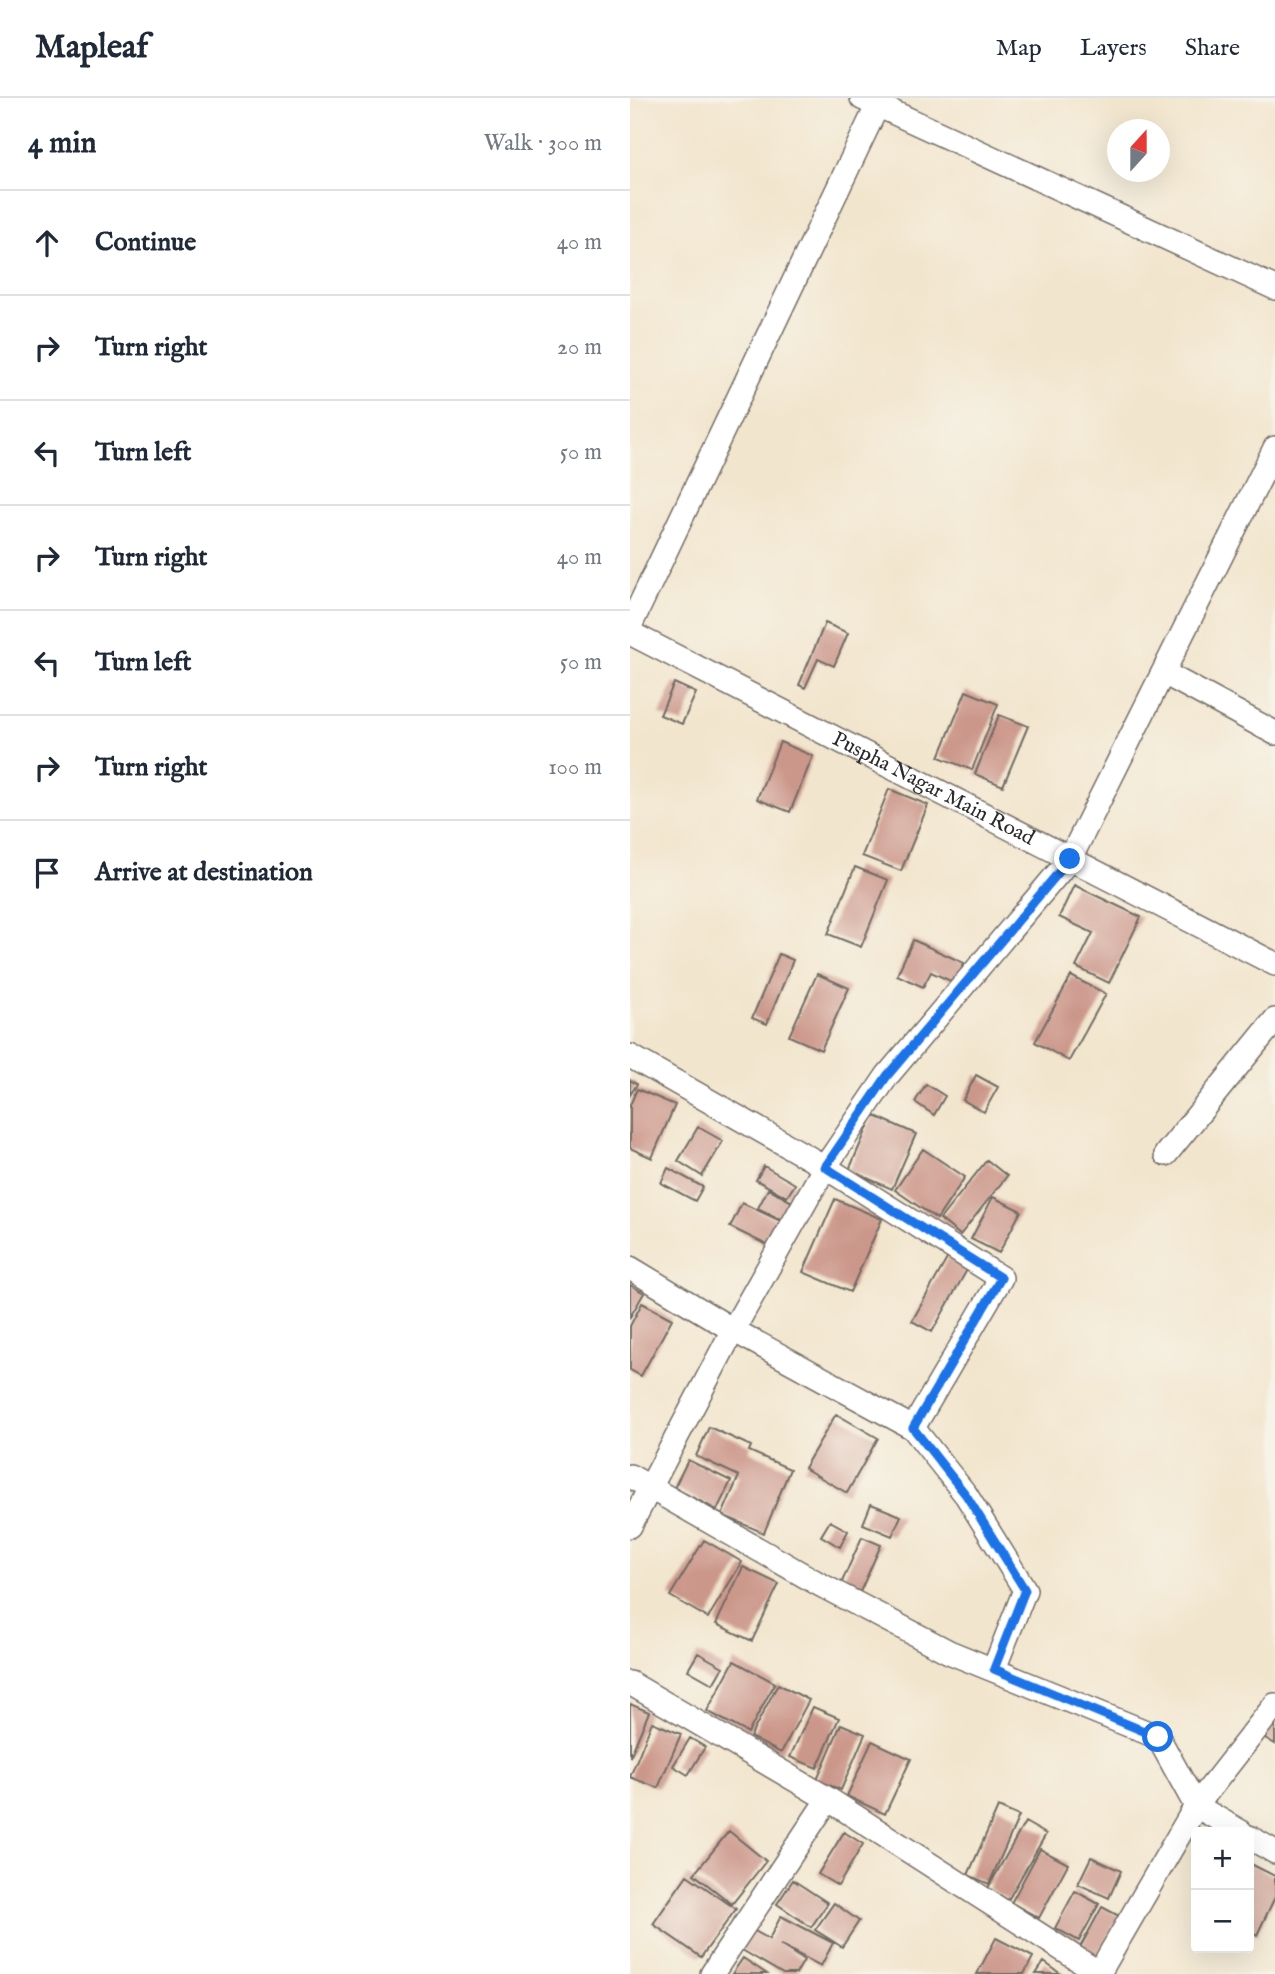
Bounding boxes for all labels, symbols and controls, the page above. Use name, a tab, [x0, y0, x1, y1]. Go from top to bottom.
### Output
text: Mapleaf	[35, 27, 148, 69]
text: Map	[996, 33, 1042, 64]
text: Layers	[1080, 33, 1147, 64]
text: Share	[1185, 33, 1240, 64]
north arrow	[1107, 119, 1170, 182]
text: 4 min	[28, 125, 96, 163]
text: Walk · 300 m	[484, 129, 602, 158]
icon: ahead	[28, 224, 66, 262]
text: Continue	[95, 226, 196, 259]
text: 40 m	[557, 228, 602, 257]
icon: right	[28, 329, 66, 367]
text: Turn right	[95, 331, 208, 364]
text: 20 m	[557, 333, 602, 362]
icon: left	[28, 434, 66, 472]
text: Turn left	[95, 436, 192, 469]
text: 50 m	[560, 438, 602, 467]
icon: right	[28, 539, 66, 577]
text: Turn right	[95, 541, 208, 574]
text: 40 m	[557, 543, 602, 572]
icon: left	[28, 644, 66, 682]
text: Turn left	[95, 646, 192, 679]
text: 50 m	[560, 648, 602, 677]
street label: Puspha Nagar Main Road	[828, 726, 1040, 852]
icon: right	[28, 749, 66, 787]
text: Turn right	[95, 751, 208, 784]
text: 100 m	[548, 753, 602, 782]
route end	[1054, 843, 1085, 874]
icon: arrive	[28, 854, 66, 892]
text: Arrive at destination	[95, 856, 313, 889]
route start	[1142, 1721, 1173, 1752]
map controls	[1191, 1827, 1254, 1953]
button: +	[1191, 1827, 1254, 1890]
button: −	[1191, 1890, 1254, 1953]

